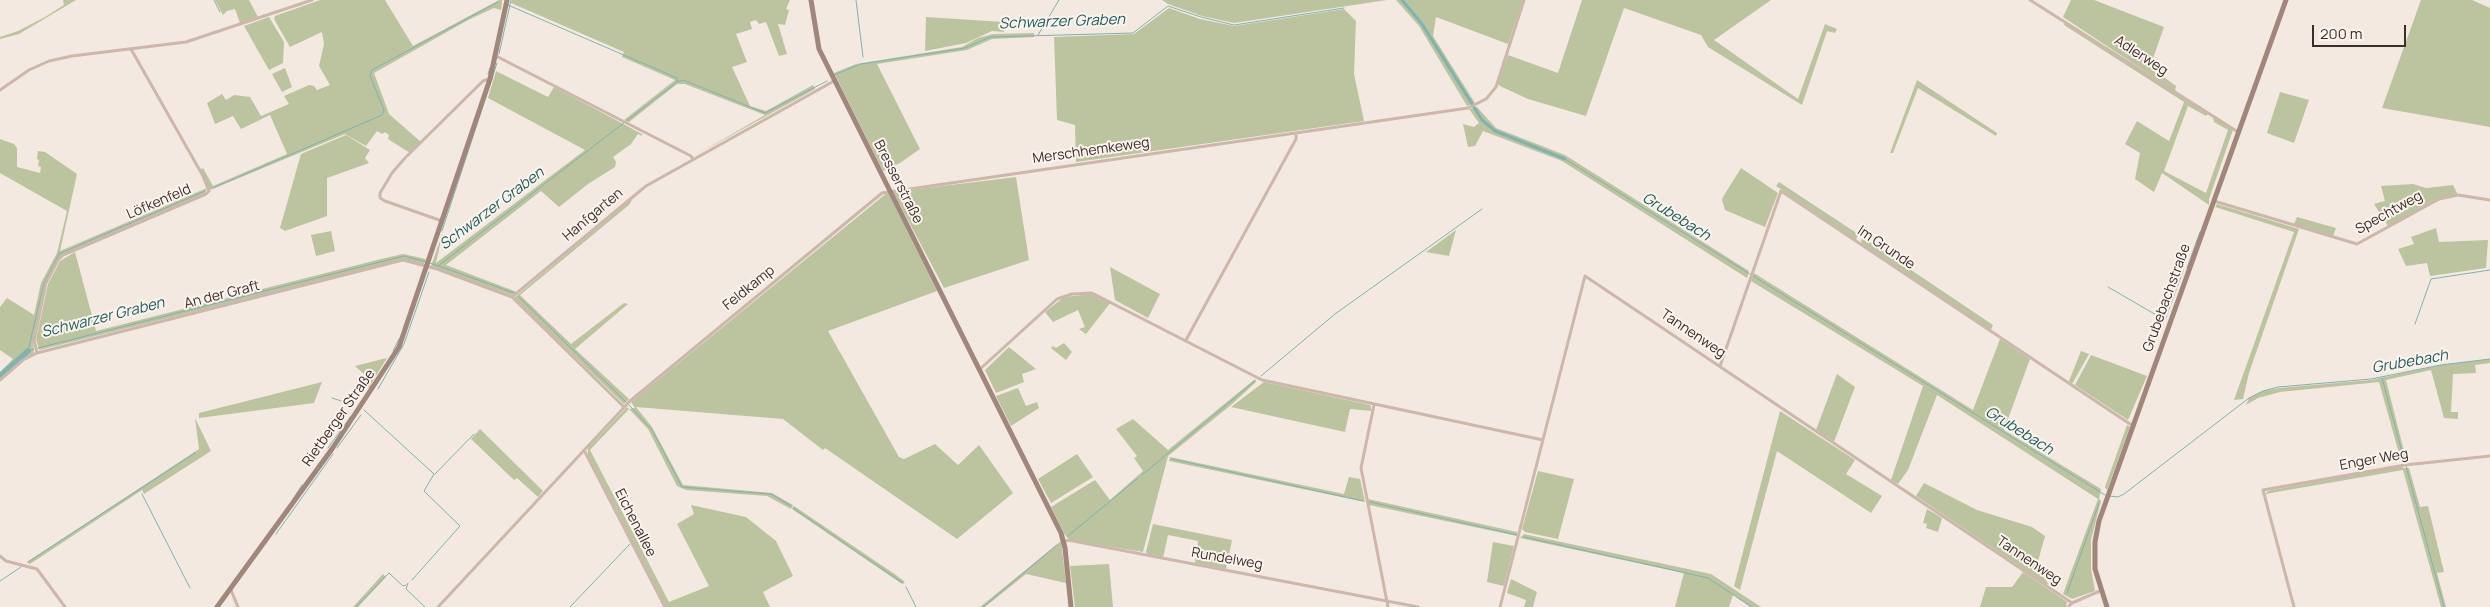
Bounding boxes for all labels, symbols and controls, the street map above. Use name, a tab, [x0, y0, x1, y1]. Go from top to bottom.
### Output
water label: Schwarzer Graben	[999, 11, 1125, 33]
scale bar	[2315, 15, 2409, 47]
text: 200 m	[2320, 23, 2363, 44]
street label: Adlerweg	[2111, 32, 2171, 80]
street label: Merschhemkeweg	[1031, 134, 1151, 168]
street label: Bresserstraße	[870, 137, 926, 227]
water label: Schwarzer Graben	[436, 164, 548, 254]
street label: Löfkenfeld	[124, 181, 194, 223]
street label: Hanfgarten	[559, 185, 627, 245]
street label: Spechtweg	[2353, 188, 2425, 238]
water label: Grubebach	[1639, 189, 1713, 245]
street label: Im Grunde	[1854, 223, 1918, 273]
street label: Grubebachstraße	[2140, 242, 2194, 354]
street label: Feldkamp	[720, 262, 778, 314]
street label: An der Graft	[182, 277, 262, 313]
water label: Schwarzer Graben	[40, 294, 166, 342]
street label: Tannenweg	[1657, 306, 1729, 362]
water label: Grubebach	[2371, 346, 2449, 378]
street label: Rietberger Straße	[299, 366, 379, 470]
water label: Grubebach	[1982, 403, 2056, 459]
street label: Enger Weg	[2338, 446, 2410, 474]
street label: Eichenallee	[611, 486, 659, 560]
street label: Tannenweg	[1993, 533, 2065, 589]
street label: Rundelweg	[1190, 544, 1264, 574]

